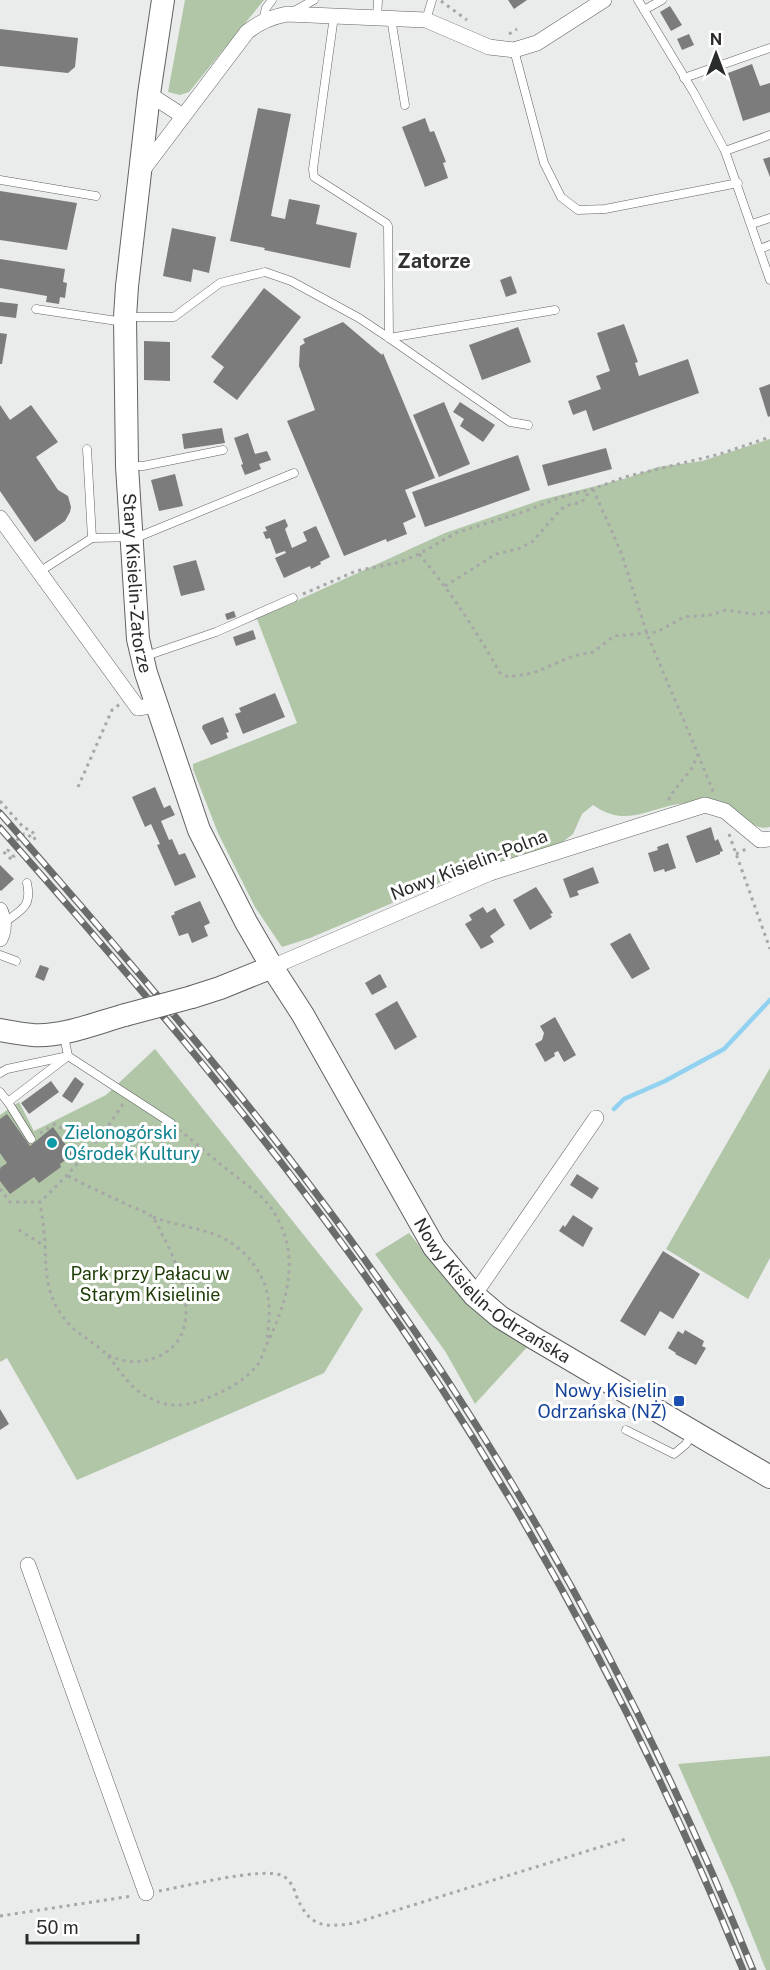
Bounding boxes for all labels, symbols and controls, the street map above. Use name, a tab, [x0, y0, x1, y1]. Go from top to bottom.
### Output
north arrow	[686, 24, 746, 84]
text: N	[710, 30, 722, 49]
district label: Zatorze	[397, 249, 471, 273]
street label: Stary Kisielin-Zatorze	[119, 492, 157, 675]
street label: Nowy Kisielin-Polna	[387, 825, 550, 904]
place label: Zielonogórski Ośrodek Kultury	[64, 1122, 201, 1164]
marker: Zielonogórski Ośrodek Kultury	[45, 1136, 59, 1150]
street label: Nowy Kisielin-Odrzańska	[410, 1214, 574, 1367]
park label: Park przy Pałacu w Starym Kisielinie	[71, 1263, 229, 1305]
place label: Nowy Kisielin Odrzańska (NŻ)	[538, 1380, 667, 1422]
marker: Nowy Kisielin Odrzańska (NŻ)	[672, 1394, 686, 1408]
scale bar	[27, 1907, 138, 1945]
text: 50 m	[36, 1917, 79, 1938]

